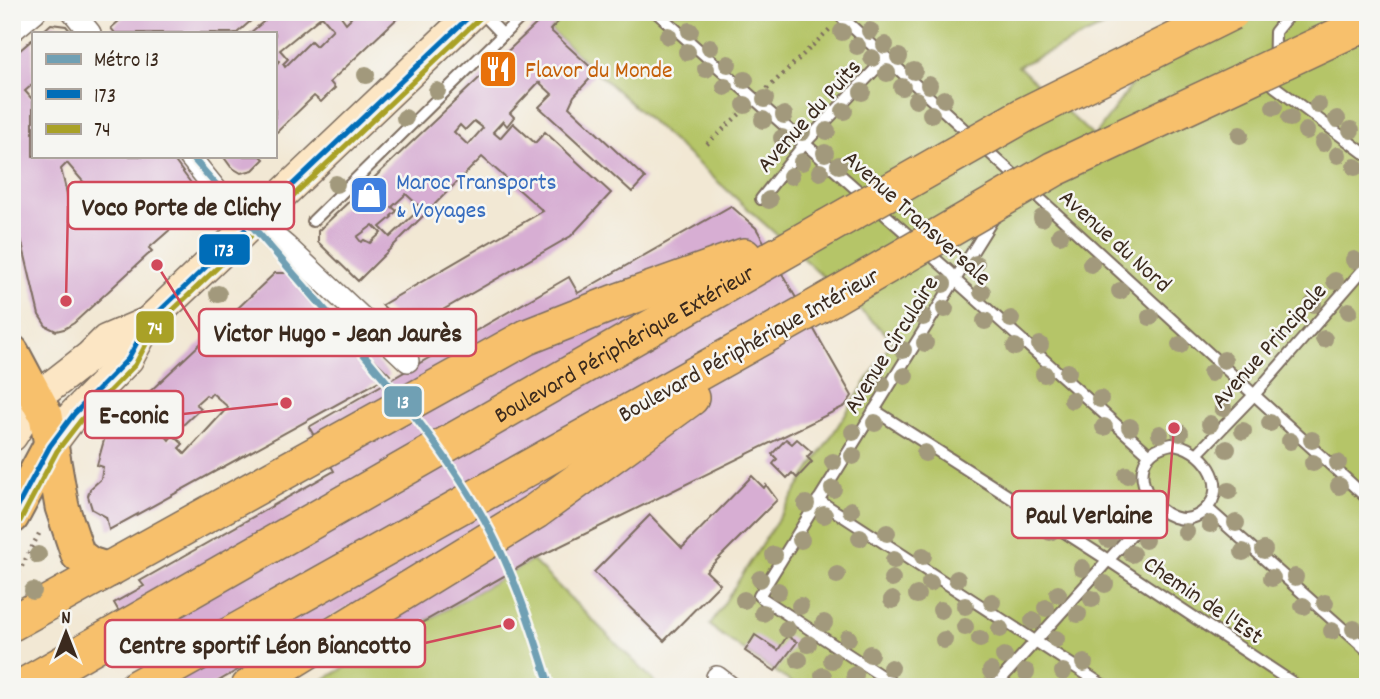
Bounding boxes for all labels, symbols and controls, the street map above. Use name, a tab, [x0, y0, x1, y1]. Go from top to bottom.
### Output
legend	[32, 32, 276, 158]
text: Métro 13	[94, 47, 159, 77]
restaurant icon: Flavor du Monde	[477, 48, 519, 90]
street label: Avenue du Puits	[750, 53, 871, 181]
place label: Flavor du Monde	[525, 55, 673, 89]
text: 173	[94, 83, 116, 113]
text: 74	[94, 117, 111, 147]
street label: Avenue Transversale	[834, 143, 998, 295]
place label: Maroc Transports & Voyages	[396, 167, 557, 229]
shop icon: Maroc Transports & Voyages	[348, 174, 390, 216]
callout: Voco Porte de Clichy	[68, 182, 294, 229]
street label: Avenue du Nord	[1050, 182, 1178, 302]
text: Voco Porte de Clichy	[82, 191, 282, 228]
line badge: 173	[198, 233, 251, 266]
text: 173	[214, 239, 234, 266]
street label: Boulevard Périphérique Extérieur	[489, 258, 762, 434]
street label: Boulevard Périphérique Intérieur	[613, 261, 886, 433]
street label: Avenue Circulaire	[836, 270, 949, 421]
street label: Avenue Principale	[1204, 277, 1336, 417]
callout: Victor Hugo - Jean Jaurès	[199, 309, 476, 356]
line badge: 74	[135, 310, 175, 344]
text: 74	[147, 317, 163, 344]
text: Victor Hugo - Jean Jaurès	[214, 317, 462, 354]
line badge: 13	[383, 385, 423, 418]
callout: E-conic	[85, 391, 183, 438]
text: 13	[397, 391, 409, 418]
text: E-conic	[99, 399, 169, 436]
callout: Paul Verlaine	[1012, 491, 1167, 538]
text: Paul Verlaine	[1025, 499, 1153, 536]
street label: Chemin de l'Est	[1135, 549, 1269, 654]
north arrow	[32, 598, 102, 668]
text: N	[61, 606, 71, 633]
callout: Centre sportif Léon Biancotto	[105, 620, 425, 667]
text: Centre sportif Léon Biancotto	[119, 629, 411, 666]

